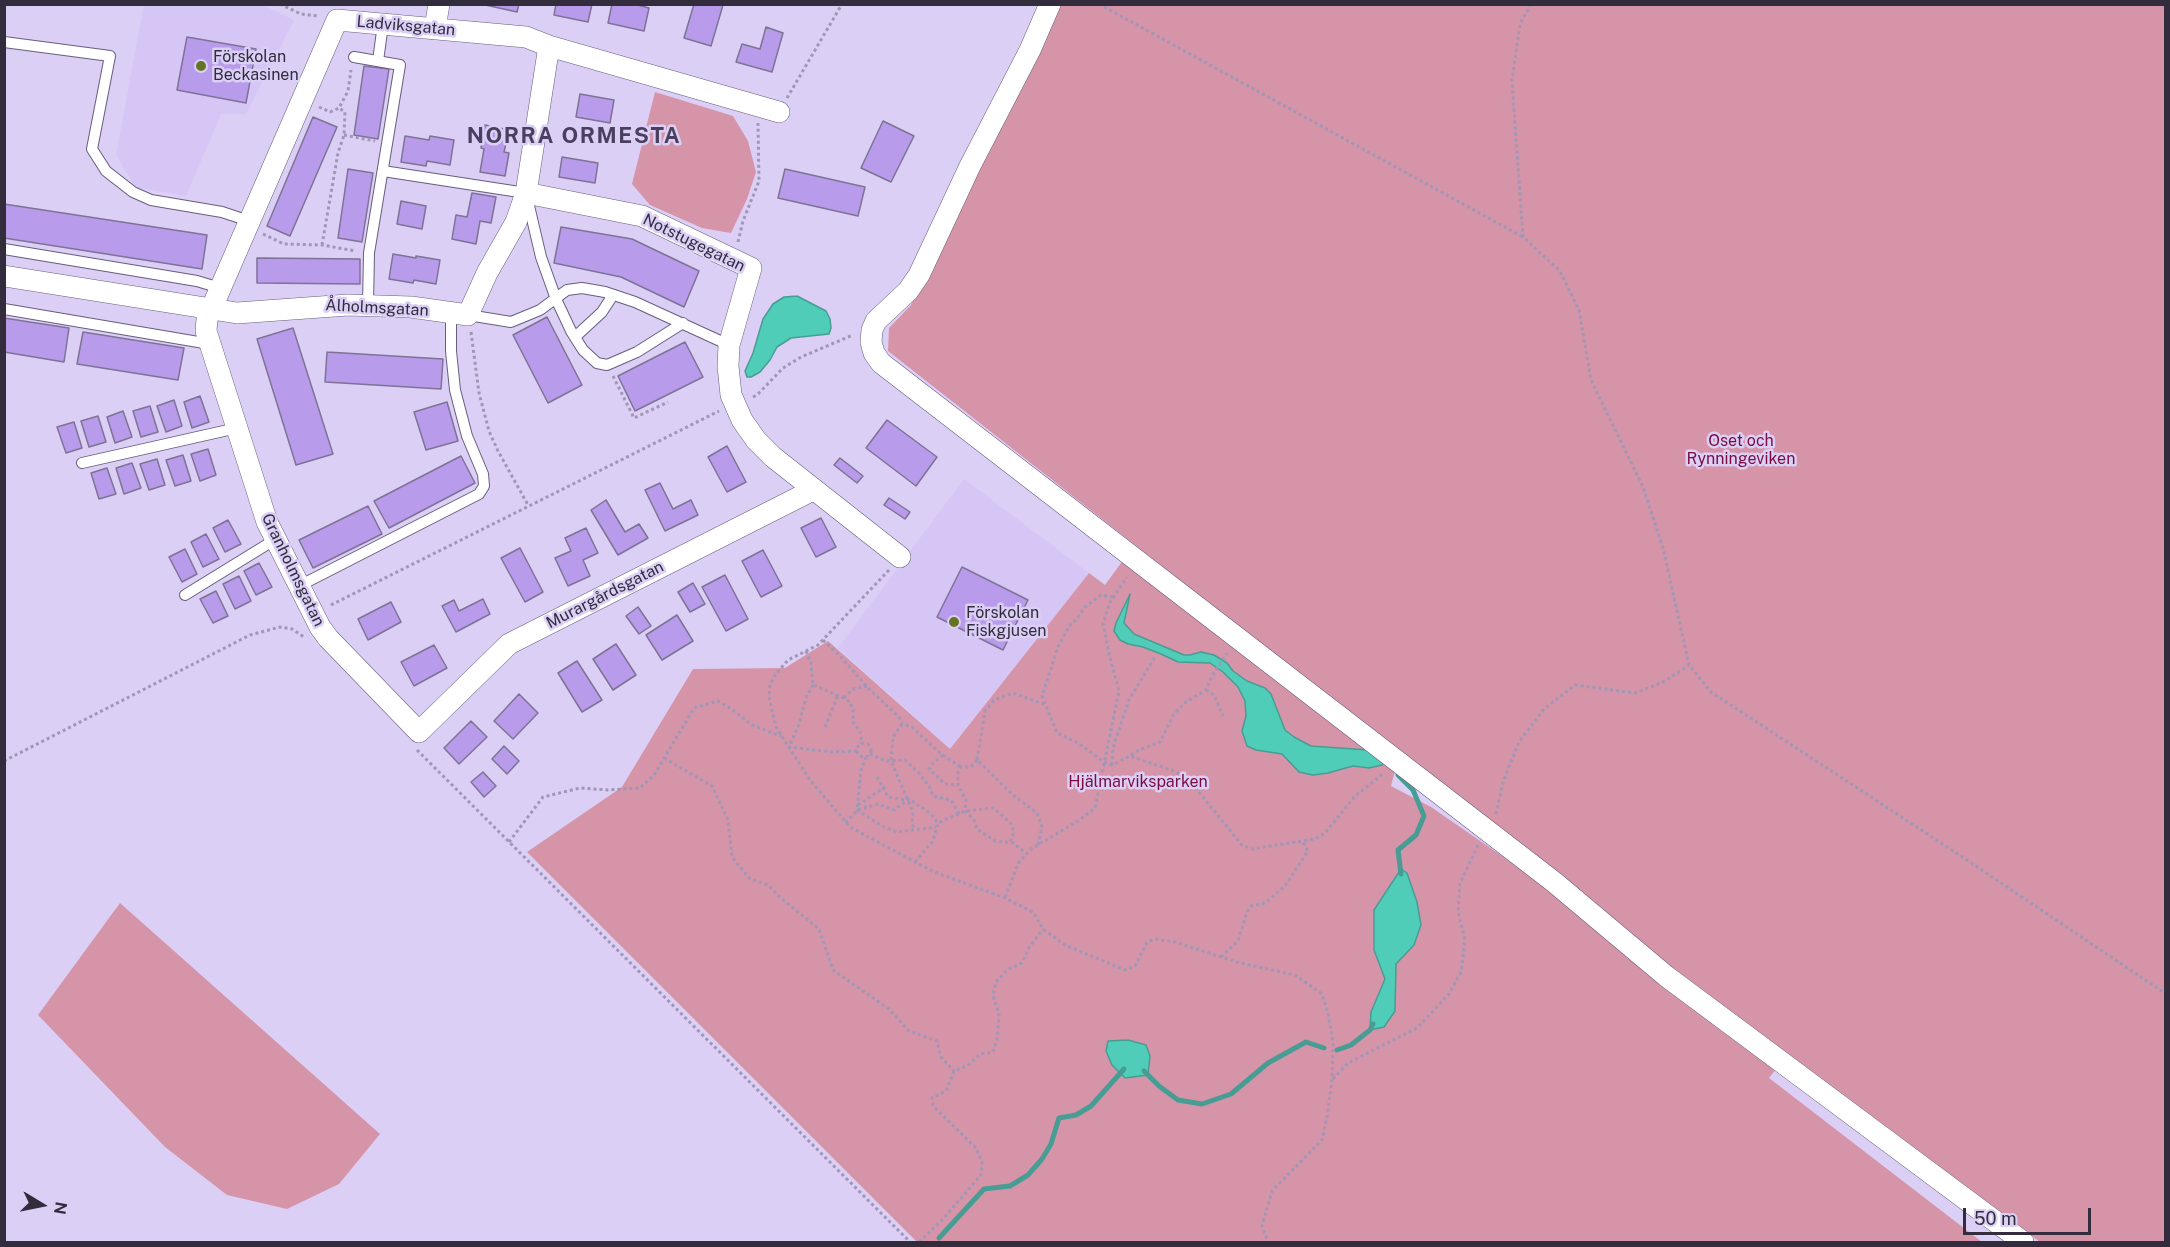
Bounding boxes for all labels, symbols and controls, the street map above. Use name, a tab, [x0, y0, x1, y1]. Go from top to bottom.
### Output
street label: Ladviksgatan	[356, 12, 456, 40]
place label: Förskolan Beckasinen	[213, 47, 299, 85]
marker: Förskolan Beckasinen	[194, 59, 208, 73]
district label: NORRA ORMESTA	[467, 123, 681, 149]
street label: Notstugegatan	[640, 210, 748, 276]
street label: Ålholmsgatan	[325, 296, 429, 320]
park label: Oset och Rynningeviken	[1687, 431, 1795, 469]
street label: Granholmsgatan	[257, 510, 329, 630]
street label: Murargårdsgatan	[543, 557, 667, 633]
place label: Förskolan Fiskgjusen	[966, 603, 1047, 641]
marker: Förskolan Fiskgjusen	[947, 615, 961, 629]
park label: Hjälmarviksparken	[1068, 772, 1208, 792]
north arrow	[12, 1175, 72, 1235]
scale bar	[1966, 1196, 2094, 1234]
text: N	[50, 1200, 71, 1216]
text: 50 m	[1974, 1208, 2017, 1229]

